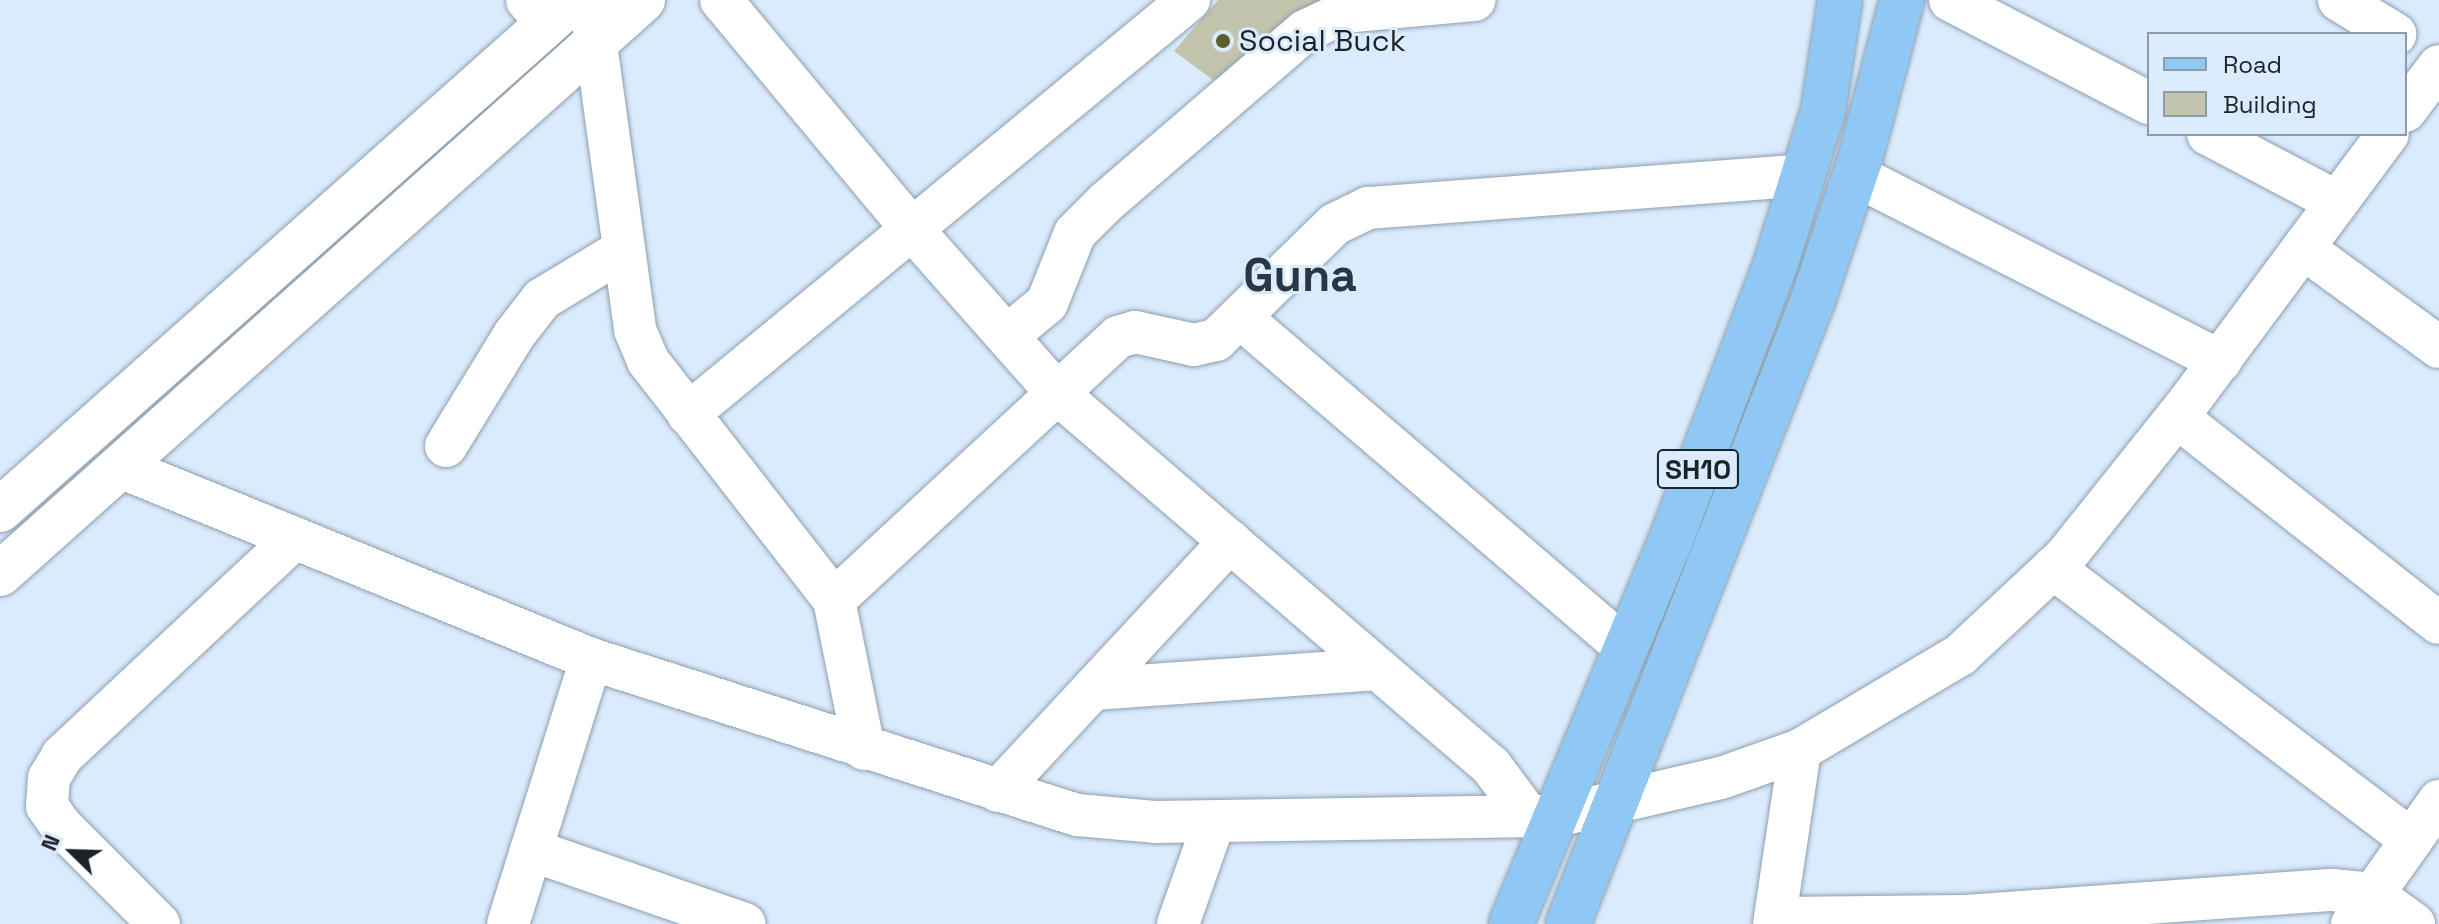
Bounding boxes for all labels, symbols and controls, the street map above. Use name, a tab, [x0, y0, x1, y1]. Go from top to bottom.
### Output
place label: Social Buck	[1239, 23, 1406, 59]
marker: Social Buck	[1214, 32, 1232, 50]
legend	[2147, 32, 2407, 136]
text: Road	[2223, 49, 2282, 80]
text: Building	[2223, 89, 2317, 120]
district label: Guna	[1243, 247, 1357, 303]
road number: SH10	[1656, 445, 1740, 493]
north arrow	[32, 812, 112, 892]
text: N	[34, 830, 66, 855]

